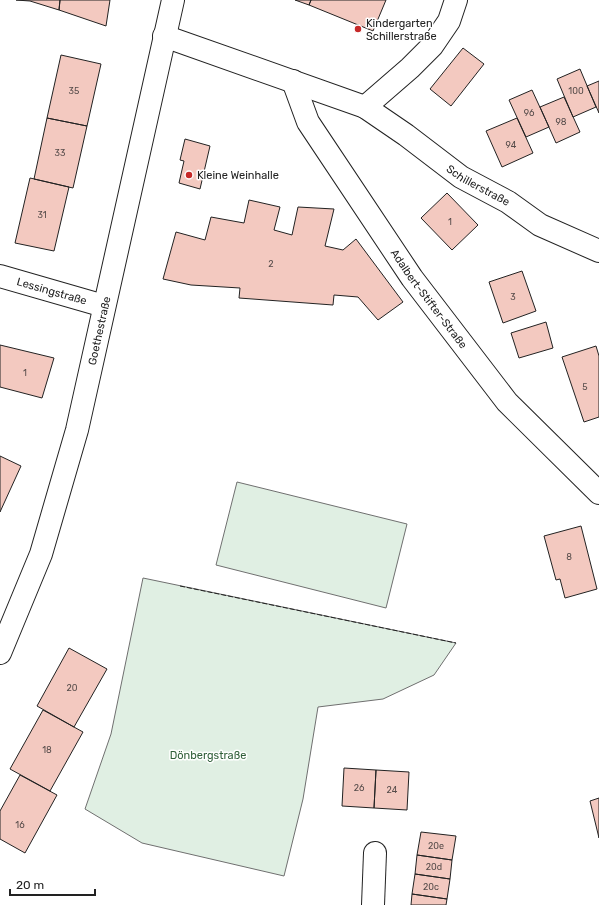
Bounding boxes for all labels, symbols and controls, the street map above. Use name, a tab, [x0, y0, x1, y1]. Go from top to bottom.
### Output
place label: Kindergarten Schillerstraße	[366, 17, 437, 43]
marker: Kindergarten Schillerstraße	[353, 24, 363, 34]
house number: 35	[69, 86, 79, 96]
house number: 100	[568, 86, 584, 96]
house number: 96	[524, 108, 535, 118]
house number: 98	[555, 117, 567, 127]
house number: 94	[506, 140, 517, 150]
house number: 33	[55, 148, 65, 158]
street label: Schillerstraße	[444, 162, 512, 208]
place label: Kleine Weinhalle	[197, 169, 279, 182]
marker: Kleine Weinhalle	[184, 170, 194, 180]
house number: 31	[37, 210, 47, 220]
house number: 1	[448, 217, 452, 227]
street label: Adalbert-Stifter-Straße	[388, 247, 470, 351]
house number: 2	[268, 259, 274, 269]
street label: Lessingstraße	[15, 275, 88, 307]
house number: 3	[510, 292, 516, 302]
street label: Goethestraße	[85, 295, 113, 366]
house number: 1	[23, 368, 27, 378]
house number: 5	[582, 382, 588, 392]
house number: 8	[566, 552, 572, 562]
house number: 20	[67, 683, 78, 693]
house number: 18	[42, 745, 52, 755]
park label: Dönbergstraße	[170, 749, 246, 762]
house number: 26	[354, 783, 365, 793]
house number: 24	[387, 785, 398, 795]
house number: 16	[15, 820, 25, 830]
house number: 20e	[428, 841, 444, 851]
house number: 20d	[426, 862, 442, 872]
scale bar	[10, 871, 95, 897]
text: 20 m	[16, 878, 44, 892]
house number: 20c	[423, 882, 439, 892]

